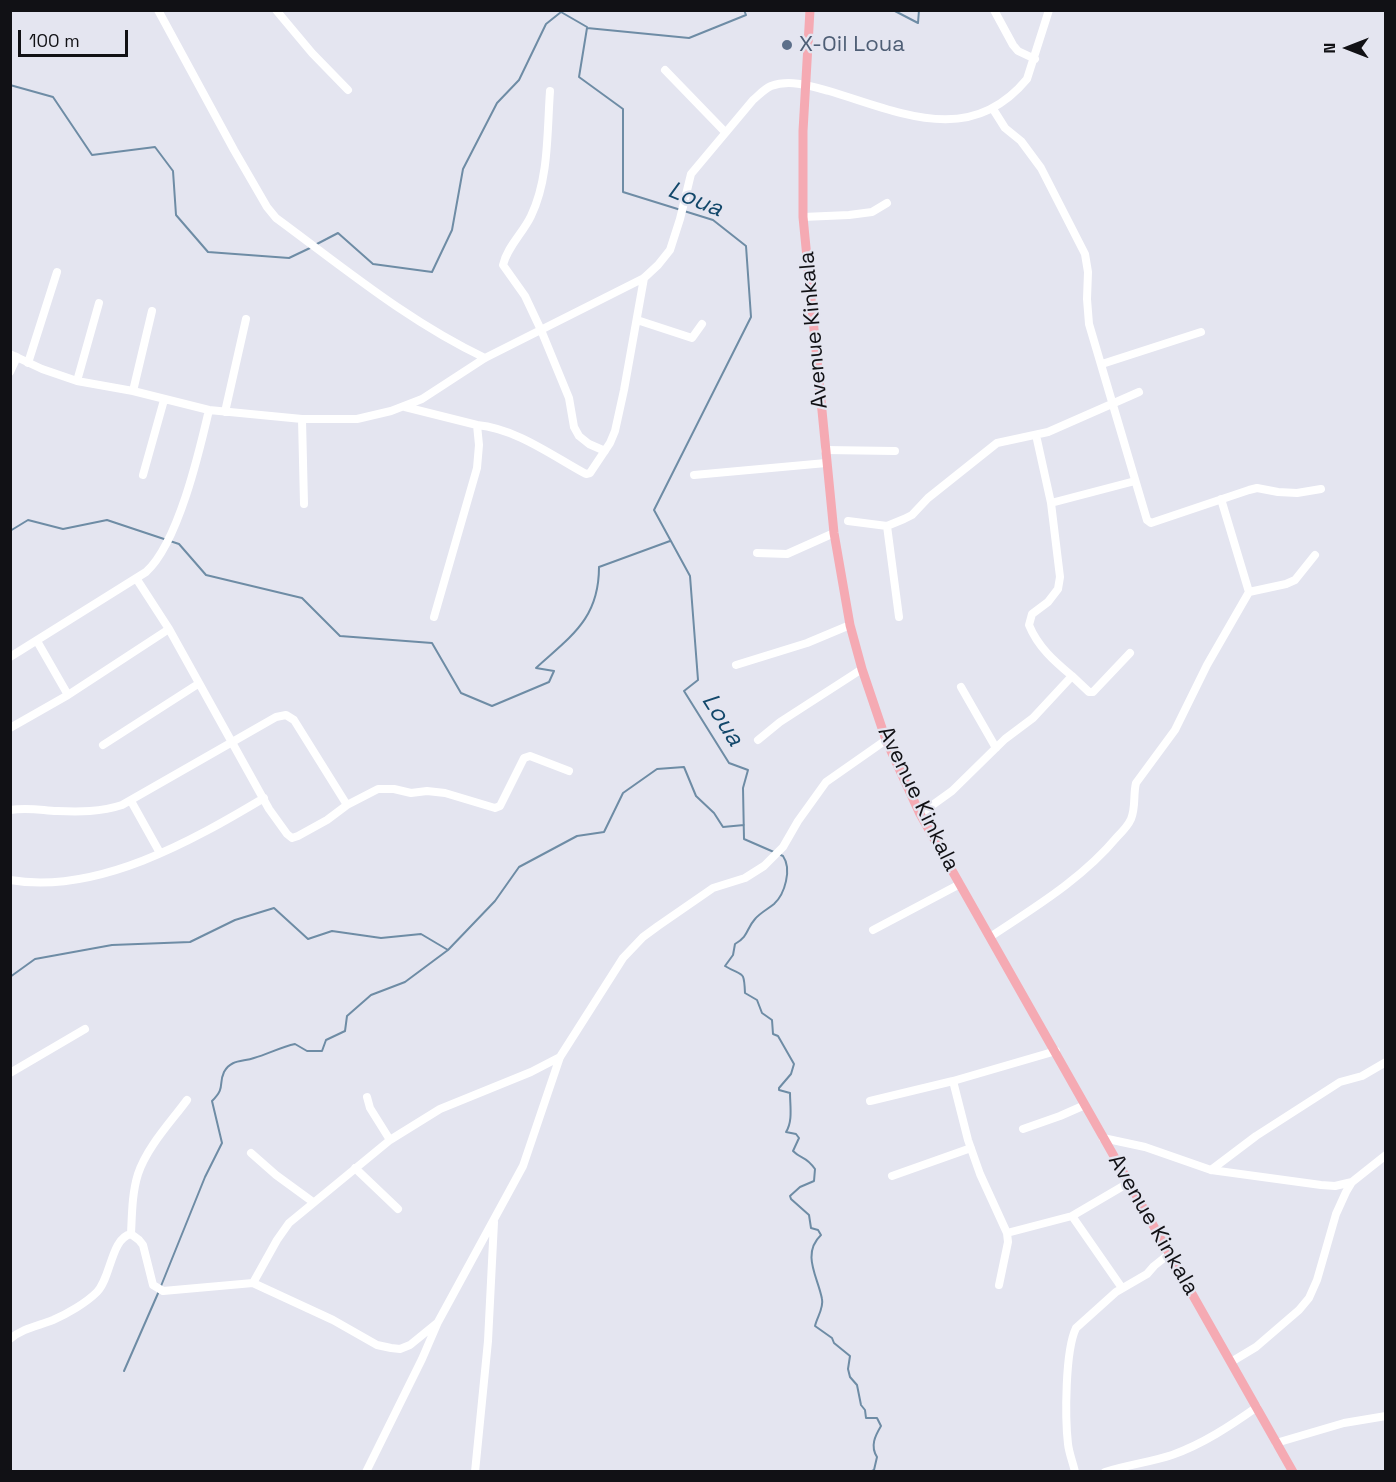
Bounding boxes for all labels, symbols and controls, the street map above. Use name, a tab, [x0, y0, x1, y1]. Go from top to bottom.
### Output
scale bar	[21, 18, 130, 56]
north arrow	[1318, 18, 1378, 78]
text: 100 m	[29, 29, 80, 52]
place label: X-Oil Loua	[799, 32, 905, 58]
marker: X-Oil Loua	[780, 38, 794, 52]
text: N	[1319, 43, 1340, 53]
water label: Loua	[663, 176, 727, 224]
street label: Avenue Kinkala	[794, 250, 834, 410]
water label: Loua	[695, 688, 749, 752]
street label: Avenue Kinkala	[872, 722, 964, 876]
street label: Avenue Kinkala	[1102, 1150, 1204, 1300]

